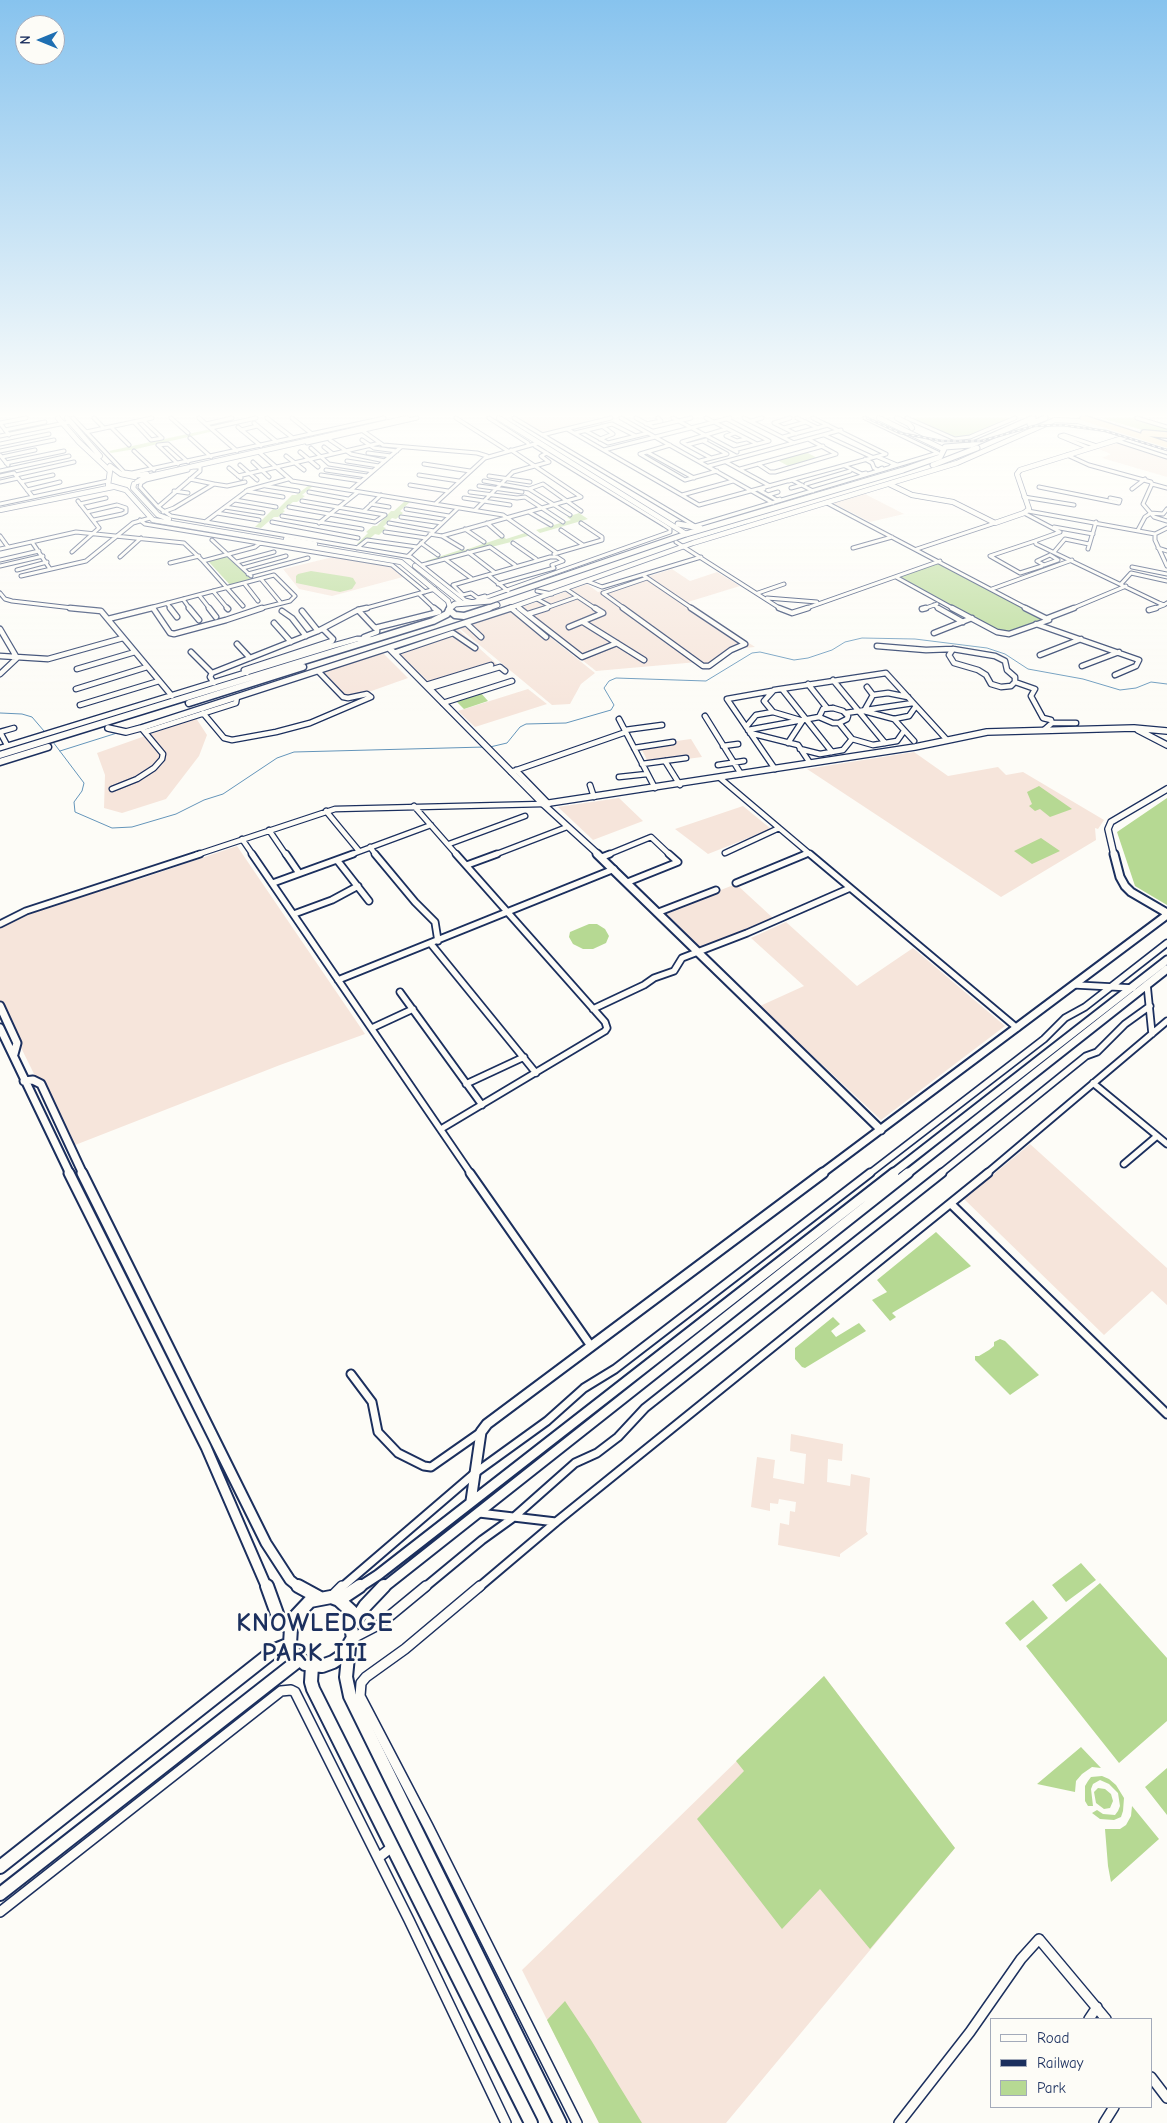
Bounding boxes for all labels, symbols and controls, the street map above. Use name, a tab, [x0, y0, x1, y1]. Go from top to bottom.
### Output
north arrow	[15, 15, 65, 65]
text: N	[17, 35, 34, 45]
district label: KNOWLEDGE PARK III	[235, 1608, 395, 1670]
legend	[990, 2018, 1152, 2108]
text: Road	[1037, 2029, 1069, 2047]
text: Railway	[1037, 2054, 1083, 2072]
text: Park	[1037, 2079, 1066, 2097]

